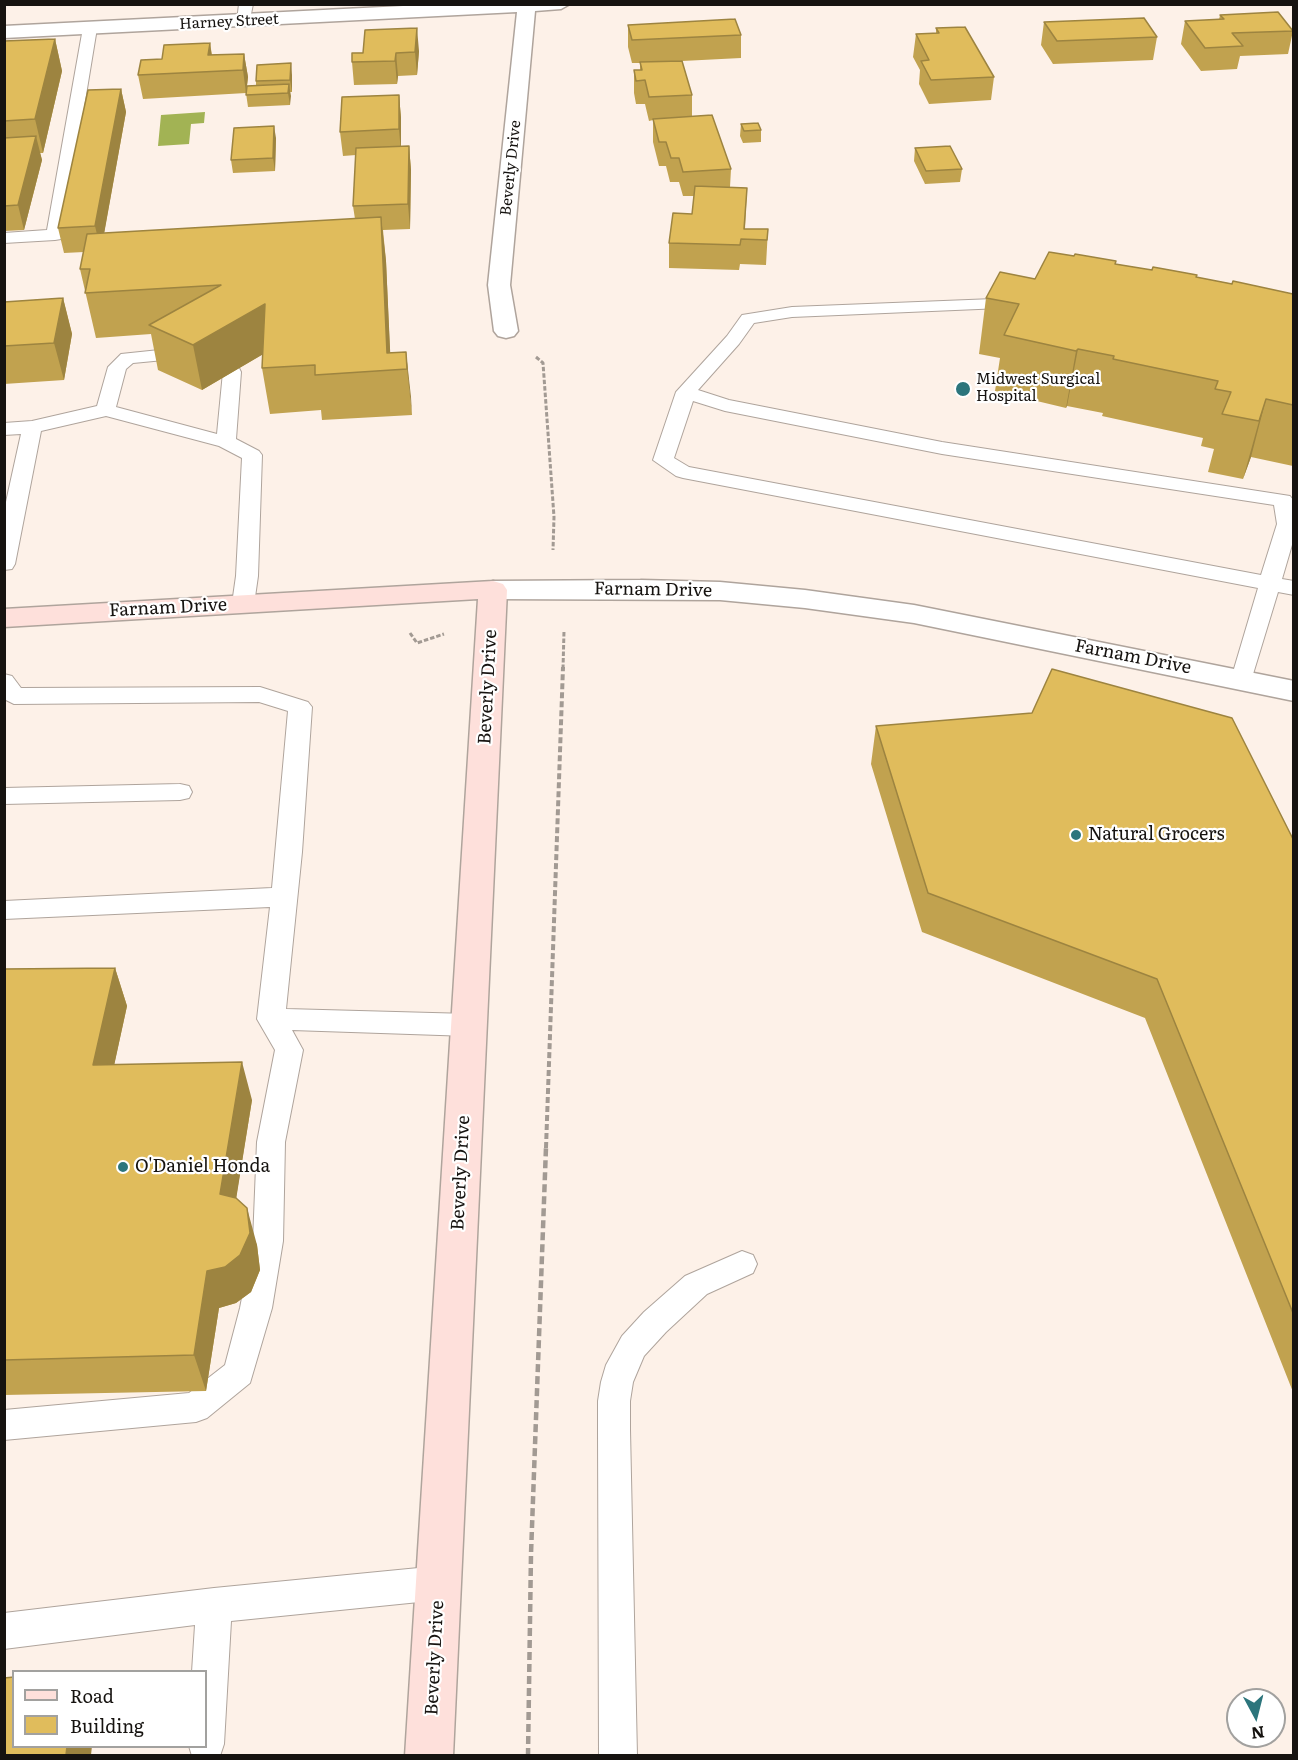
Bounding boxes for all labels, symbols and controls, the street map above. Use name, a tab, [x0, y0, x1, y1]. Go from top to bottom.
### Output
street label: Harney Street	[179, 10, 279, 34]
street label: Beverly Drive	[497, 119, 525, 217]
place label: Midwest Surgical Hospital	[976, 371, 1100, 406]
marker: Midwest Surgical Hospital	[954, 380, 972, 398]
street label: Farnam Drive	[594, 578, 712, 602]
street label: Farnam Drive	[108, 594, 228, 622]
street label: Beverly Drive	[474, 629, 502, 745]
street label: Farnam Drive	[1073, 635, 1193, 679]
place label: Natural Grocers	[1088, 824, 1225, 846]
marker: Natural Grocers	[1069, 828, 1083, 842]
street label: Beverly Drive	[447, 1115, 475, 1231]
place label: O'Daniel Honda	[135, 1156, 270, 1178]
marker: O'Daniel Honda	[116, 1160, 130, 1174]
street label: Beverly Drive	[421, 1600, 449, 1716]
legend	[12, 1670, 207, 1748]
text: Road	[70, 1682, 114, 1709]
north arrow	[1226, 1688, 1286, 1748]
text: Building	[70, 1712, 144, 1739]
text: N	[1250, 1721, 1266, 1747]

